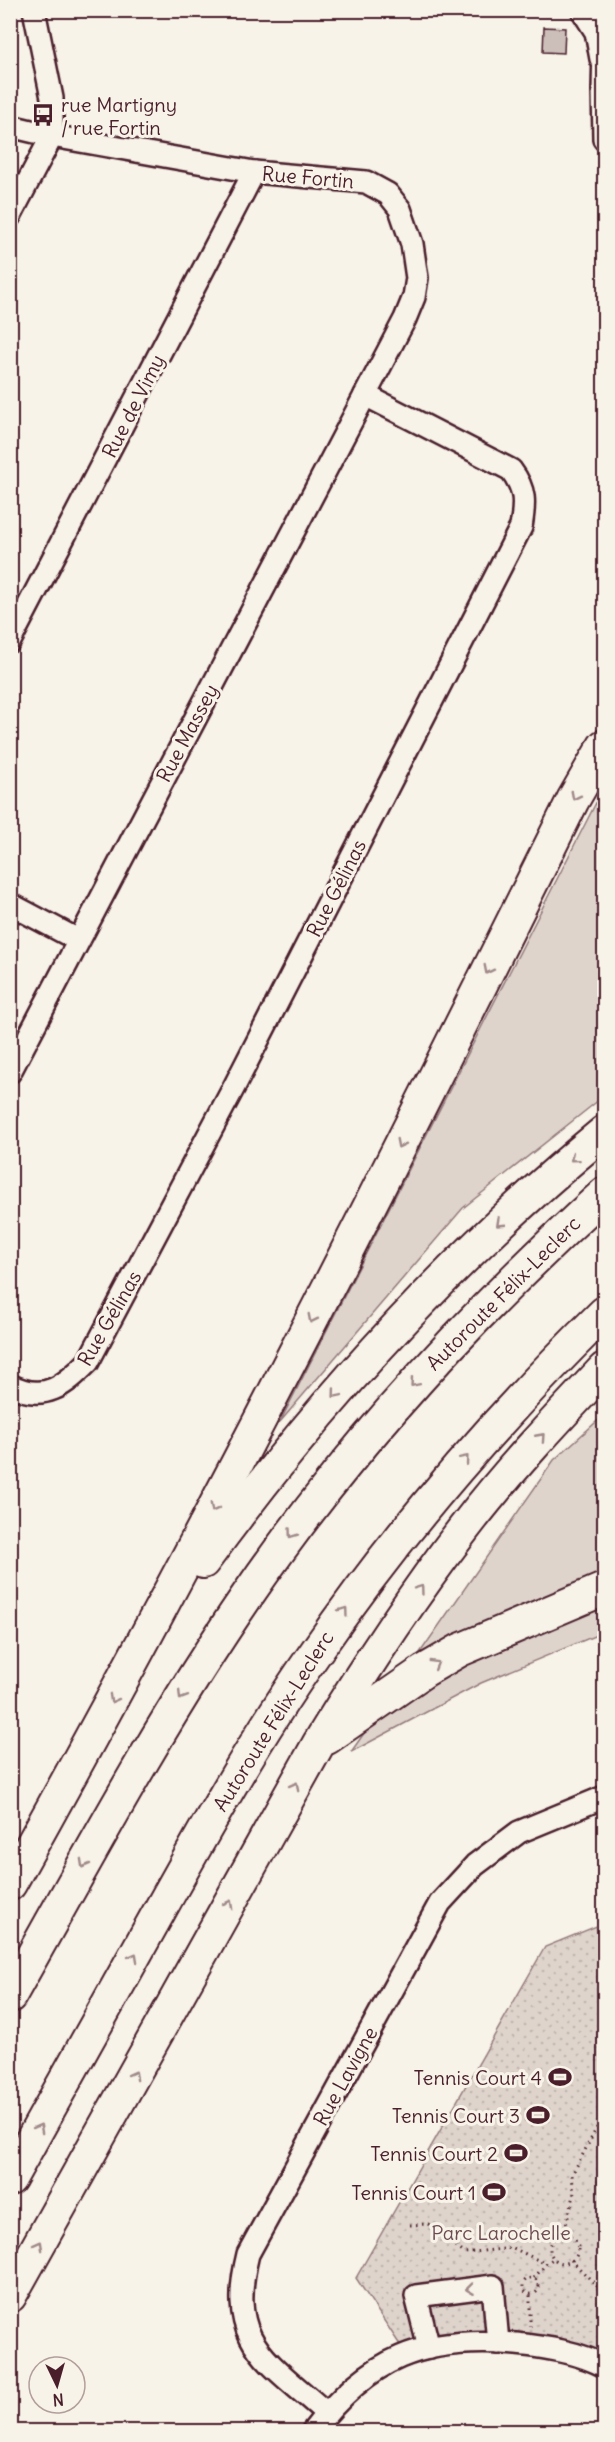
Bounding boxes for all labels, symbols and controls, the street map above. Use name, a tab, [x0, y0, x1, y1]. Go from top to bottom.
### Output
place label: rue Martigny / rue Fortin	[61, 92, 177, 140]
bus stop icon: rue Martigny / rue Fortin	[30, 102, 56, 128]
street label: Rue Fortin	[261, 161, 355, 193]
street label: Rue de Vimy	[96, 350, 170, 462]
street label: Rue Massey	[151, 680, 223, 786]
one-way arrow	[571, 790, 582, 800]
street label: Rue Gélinas	[301, 835, 371, 941]
one-way arrow	[483, 964, 495, 975]
one-way arrow	[396, 1138, 407, 1149]
one-way arrow	[570, 1150, 581, 1161]
street label: Autoroute Félix-Leclerc	[421, 1211, 585, 1375]
one-way arrow	[497, 1216, 507, 1227]
street label: Rue Gélinas	[72, 1266, 146, 1370]
one-way arrow	[308, 1312, 319, 1323]
one-way arrow	[410, 1376, 421, 1387]
one-way arrow	[332, 1387, 343, 1398]
one-way arrow	[534, 1433, 545, 1444]
one-way arrow	[458, 1455, 469, 1466]
one-way arrow	[210, 1502, 221, 1512]
one-way arrow	[288, 1528, 299, 1539]
one-way arrow	[412, 1585, 423, 1596]
one-way arrow	[337, 1607, 348, 1618]
street label: Autoroute Félix-Leclerc	[207, 1626, 339, 1816]
one-way arrow	[429, 1660, 439, 1671]
one-way arrow	[178, 1689, 189, 1700]
one-way arrow	[109, 1693, 120, 1704]
one-way arrow	[288, 1782, 299, 1792]
one-way arrow	[80, 1858, 91, 1868]
one-way arrow	[222, 1900, 233, 1910]
one-way arrow	[127, 1953, 138, 1964]
street label: Rue Lavigne	[308, 2022, 382, 2130]
sports icon: Tennis Court 4	[547, 2064, 573, 2090]
place label: Tennis Court 4	[414, 2065, 542, 2090]
one-way arrow	[127, 2070, 138, 2081]
sports icon: Tennis Court 3	[525, 2102, 551, 2128]
place label: Tennis Court 3	[392, 2103, 520, 2128]
one-way arrow	[32, 2124, 43, 2134]
sports icon: Tennis Court 2	[503, 2140, 529, 2166]
place label: Tennis Court 2	[370, 2141, 498, 2166]
sports icon: Tennis Court 1	[481, 2179, 507, 2205]
place label: Tennis Court 1	[351, 2180, 476, 2205]
park label: Parc Larochelle	[431, 2220, 571, 2245]
one-way arrow	[32, 2241, 43, 2251]
one-way arrow	[466, 2282, 475, 2295]
north arrow	[27, 2355, 87, 2415]
text: N	[52, 2389, 65, 2410]

